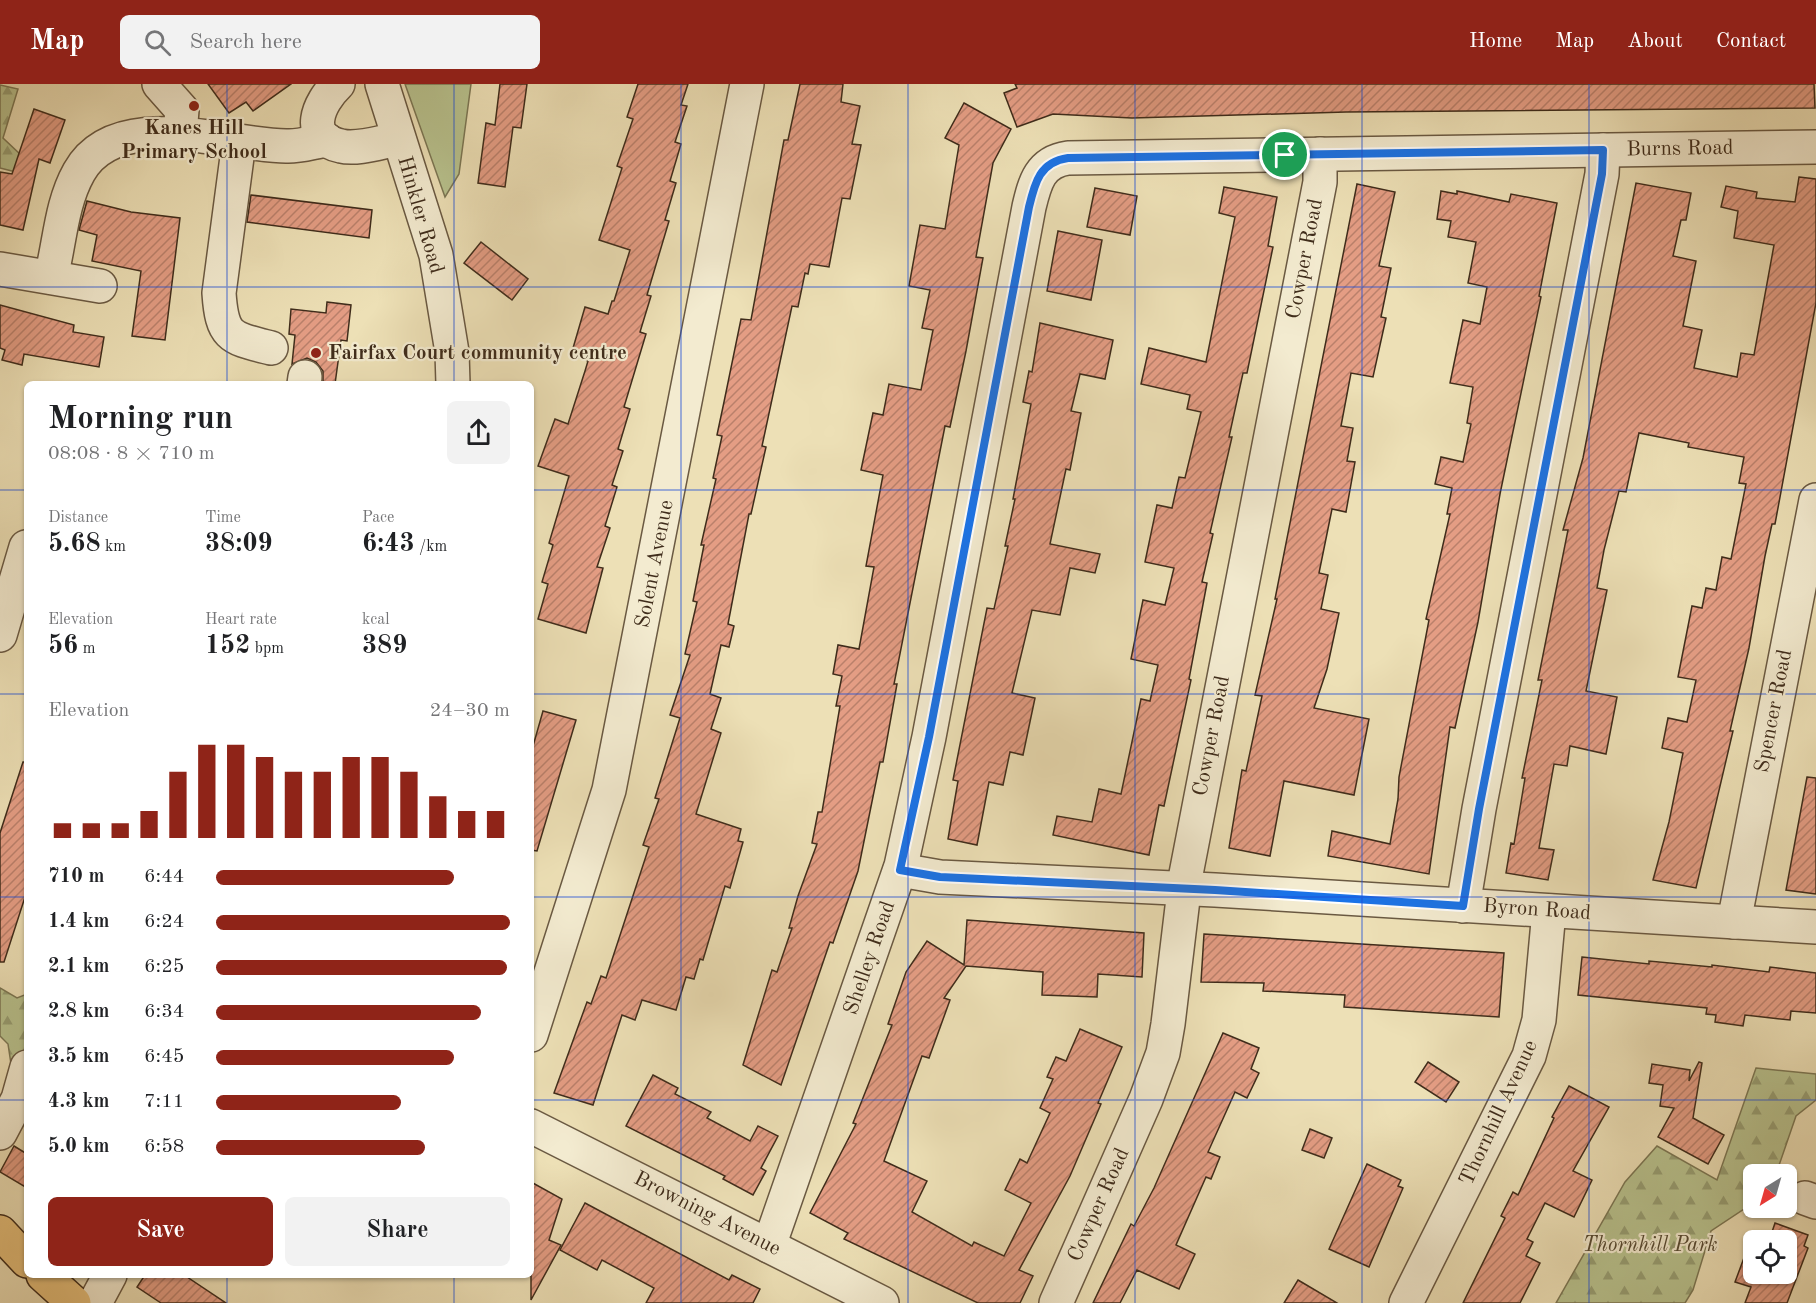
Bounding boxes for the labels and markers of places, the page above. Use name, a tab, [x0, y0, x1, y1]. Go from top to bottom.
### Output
marker: Kanes Hill Primary School	[187, 99, 201, 113]
place label: Kanes Hill Primary School	[121, 118, 267, 163]
pin	[1259, 129, 1310, 180]
place label: Fairfax Court community centre	[328, 343, 627, 364]
marker: Fairfax Court community centre	[309, 346, 323, 360]

